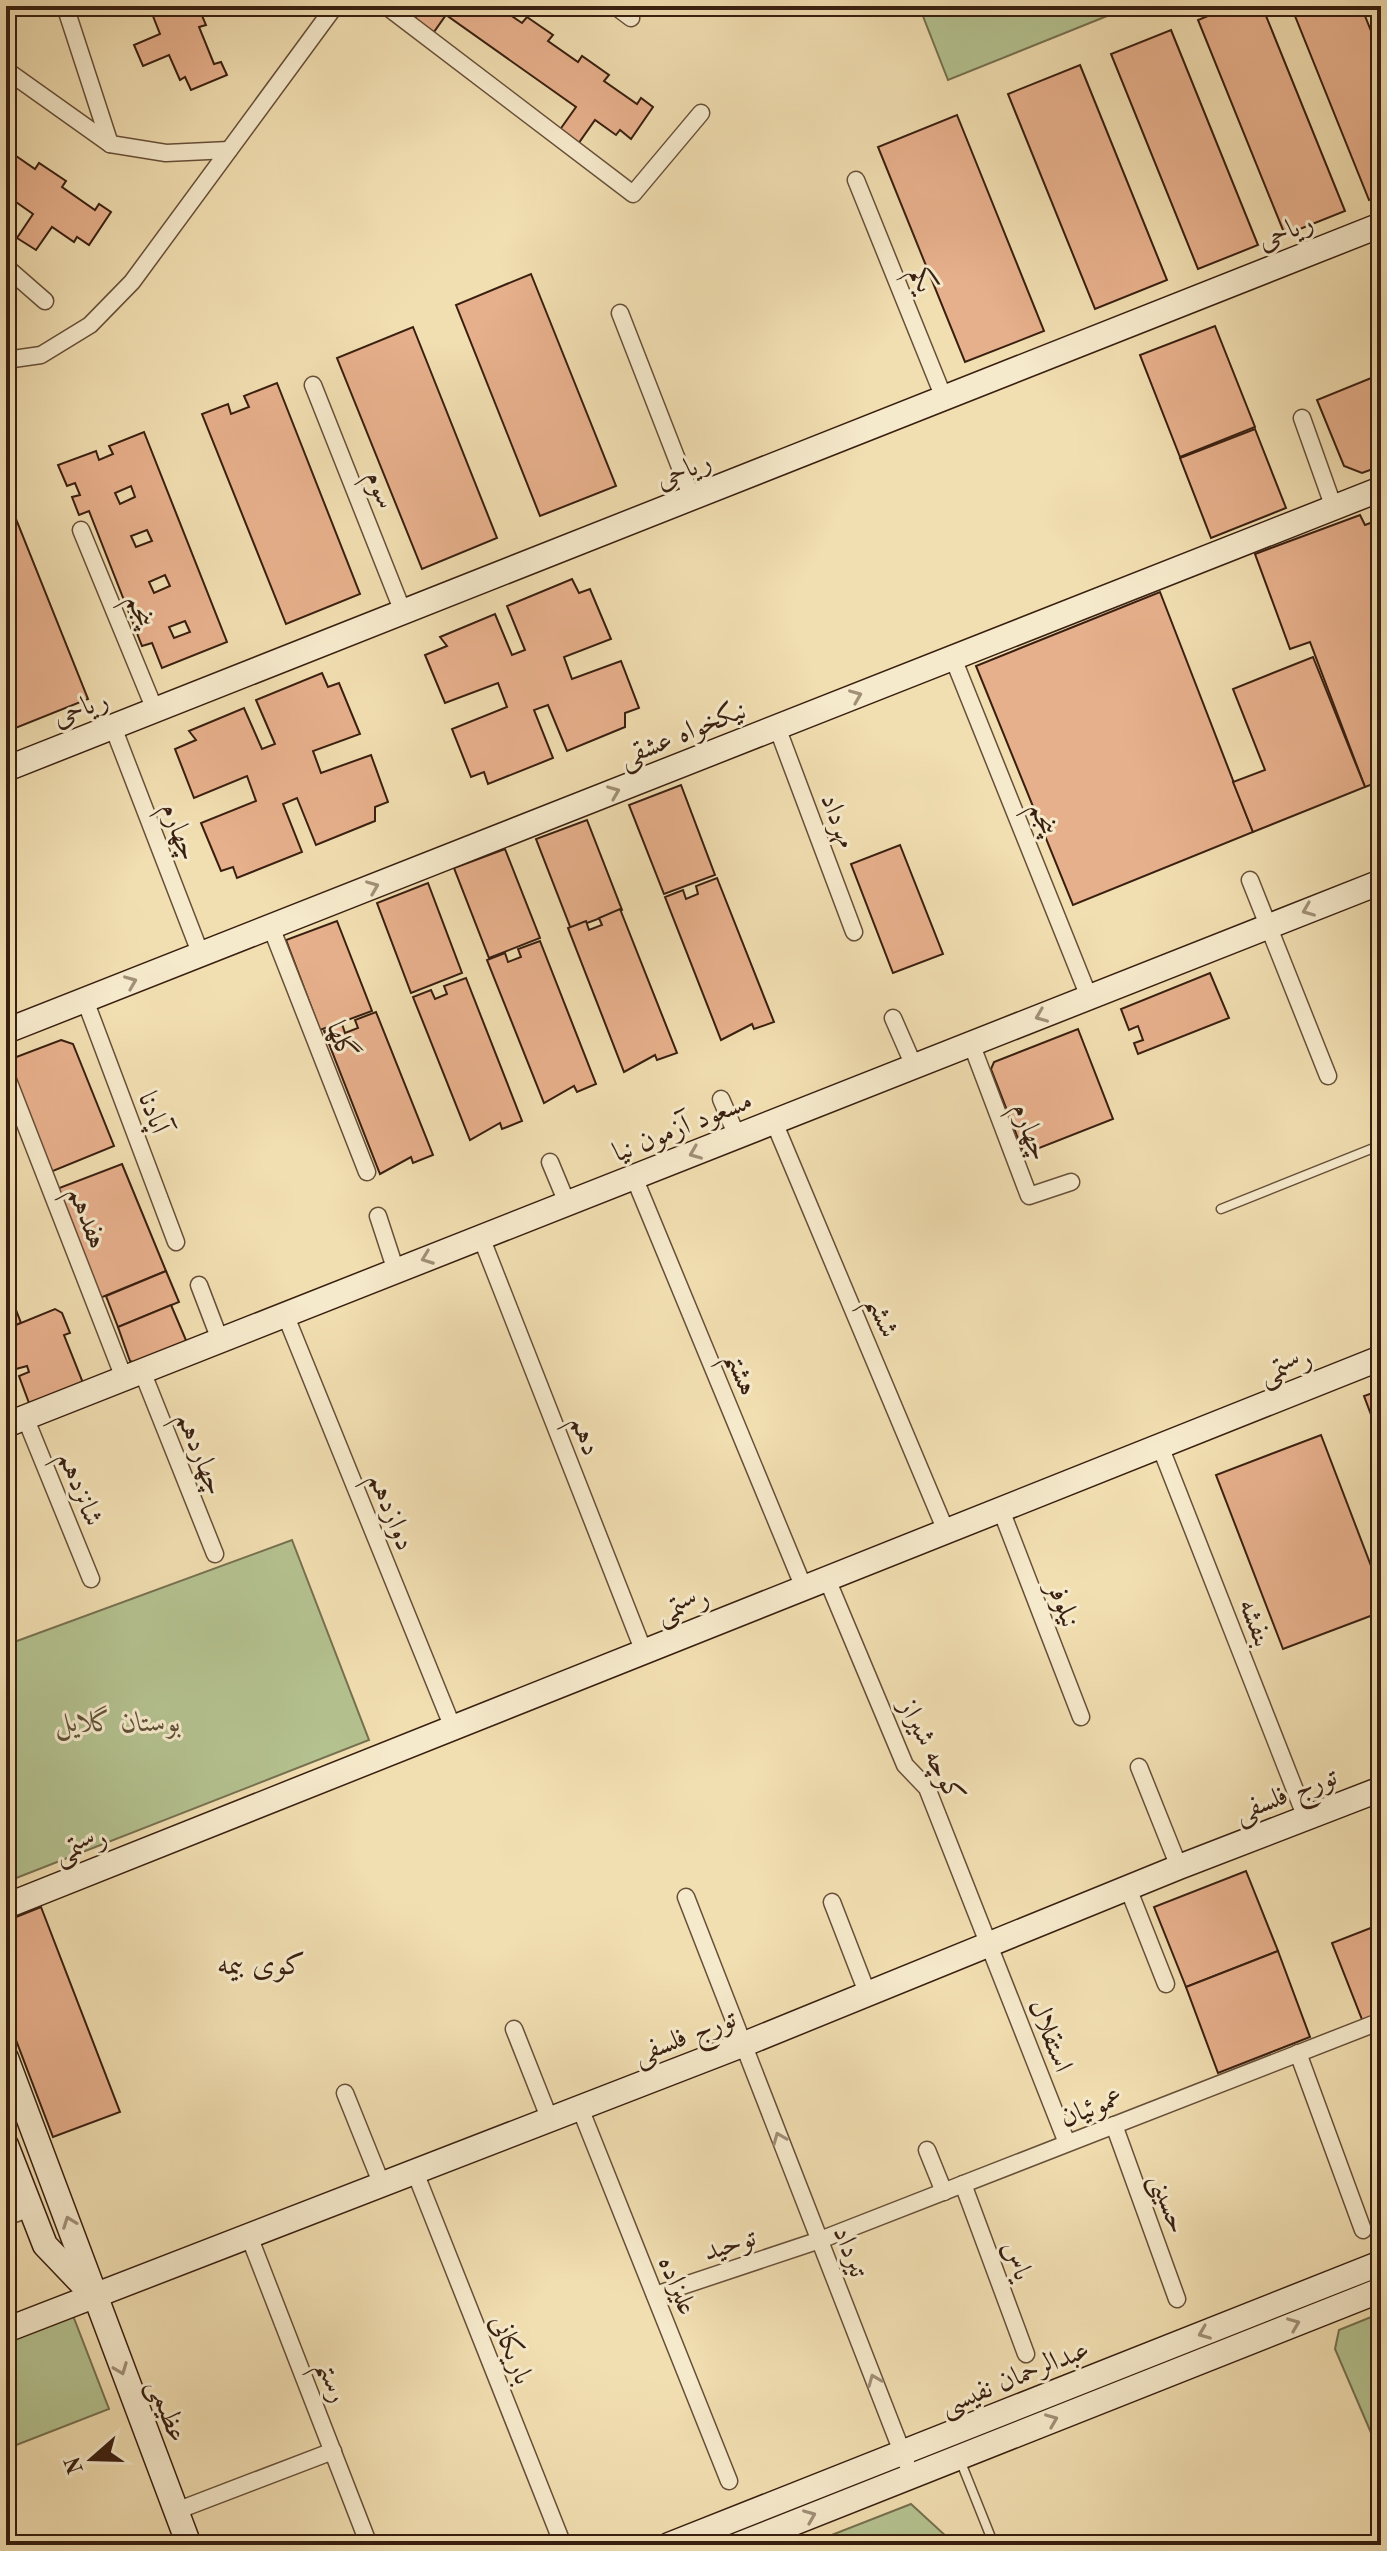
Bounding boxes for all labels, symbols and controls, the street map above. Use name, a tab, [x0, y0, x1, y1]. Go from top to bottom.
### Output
street label: ریاحی	[1254, 209, 1318, 257]
street label: یکم	[894, 262, 942, 302]
street label: ریاحی	[652, 448, 716, 496]
street label: سوم	[352, 467, 399, 516]
street label: پنجم	[111, 590, 159, 638]
street label: ریاحی	[49, 687, 113, 734]
one-way arrow	[848, 689, 862, 706]
street label: نیکخواه عشقی	[615, 695, 752, 777]
one-way arrow	[606, 785, 620, 801]
street label: مهرداد	[812, 790, 860, 853]
street label: پنجم	[1014, 798, 1062, 846]
street label: چهارم	[147, 799, 202, 868]
one-way arrow	[365, 880, 379, 897]
one-way arrow	[1302, 900, 1316, 917]
one-way arrow	[123, 975, 137, 992]
one-way arrow	[1035, 1006, 1049, 1023]
street label: گلها	[320, 1016, 365, 1064]
street label: مسعود آزمون نیا	[608, 1083, 757, 1169]
street label: آپادنا	[128, 1087, 179, 1142]
street label: چهارم	[998, 1099, 1053, 1168]
one-way arrow	[689, 1143, 703, 1159]
street label: هفدهم	[52, 1183, 111, 1256]
one-way arrow	[421, 1249, 435, 1265]
street label: ششم	[850, 1292, 902, 1346]
street label: رستمی	[1256, 1345, 1318, 1394]
street label: هشتم	[709, 1348, 761, 1404]
street label: چهاردهم	[161, 1409, 228, 1503]
street label: دهم	[555, 1412, 604, 1463]
street label: شانزدهم	[42, 1448, 107, 1534]
street label: دوازدهم	[353, 1469, 418, 1559]
street label: نیلوفر	[1039, 1576, 1084, 1632]
street label: رستمی	[653, 1584, 715, 1633]
street label: بنفشه	[1231, 1595, 1276, 1651]
street label: کوچه شیراز	[888, 1692, 969, 1809]
park label: بوستان گلایل	[55, 1705, 181, 1741]
street label: تورج فلسفی	[1231, 1763, 1345, 1837]
street label: رستمی	[51, 1824, 113, 1873]
district label: کوی بیمه	[217, 1951, 305, 1983]
street label: استقلال	[1022, 1996, 1076, 2076]
street label: تورج فلسفی	[630, 2005, 744, 2079]
street label: عموئیان	[1057, 2084, 1128, 2134]
one-way arrow	[772, 2132, 789, 2146]
street label: حسینی	[1140, 2170, 1191, 2239]
one-way arrow	[62, 2216, 79, 2230]
street label: تیرداد	[827, 2223, 872, 2282]
street label: توحید	[700, 2224, 761, 2268]
street label: یاس	[995, 2238, 1037, 2286]
street label: علیزاده	[652, 2253, 701, 2320]
street label: باریکانی	[483, 2311, 539, 2389]
one-way arrow	[1286, 2317, 1300, 2334]
one-way arrow	[1198, 2323, 1212, 2340]
street label: عبدالرحمان نفیسی	[936, 2335, 1095, 2424]
street label: رستم	[300, 2357, 352, 2411]
one-way arrow	[111, 2361, 128, 2375]
one-way arrow	[867, 2374, 884, 2388]
street label: عظیمی	[139, 2376, 191, 2447]
one-way arrow	[1044, 2414, 1058, 2430]
north arrow	[52, 2419, 132, 2499]
text: N	[62, 2453, 88, 2477]
one-way arrow	[802, 2509, 816, 2526]

